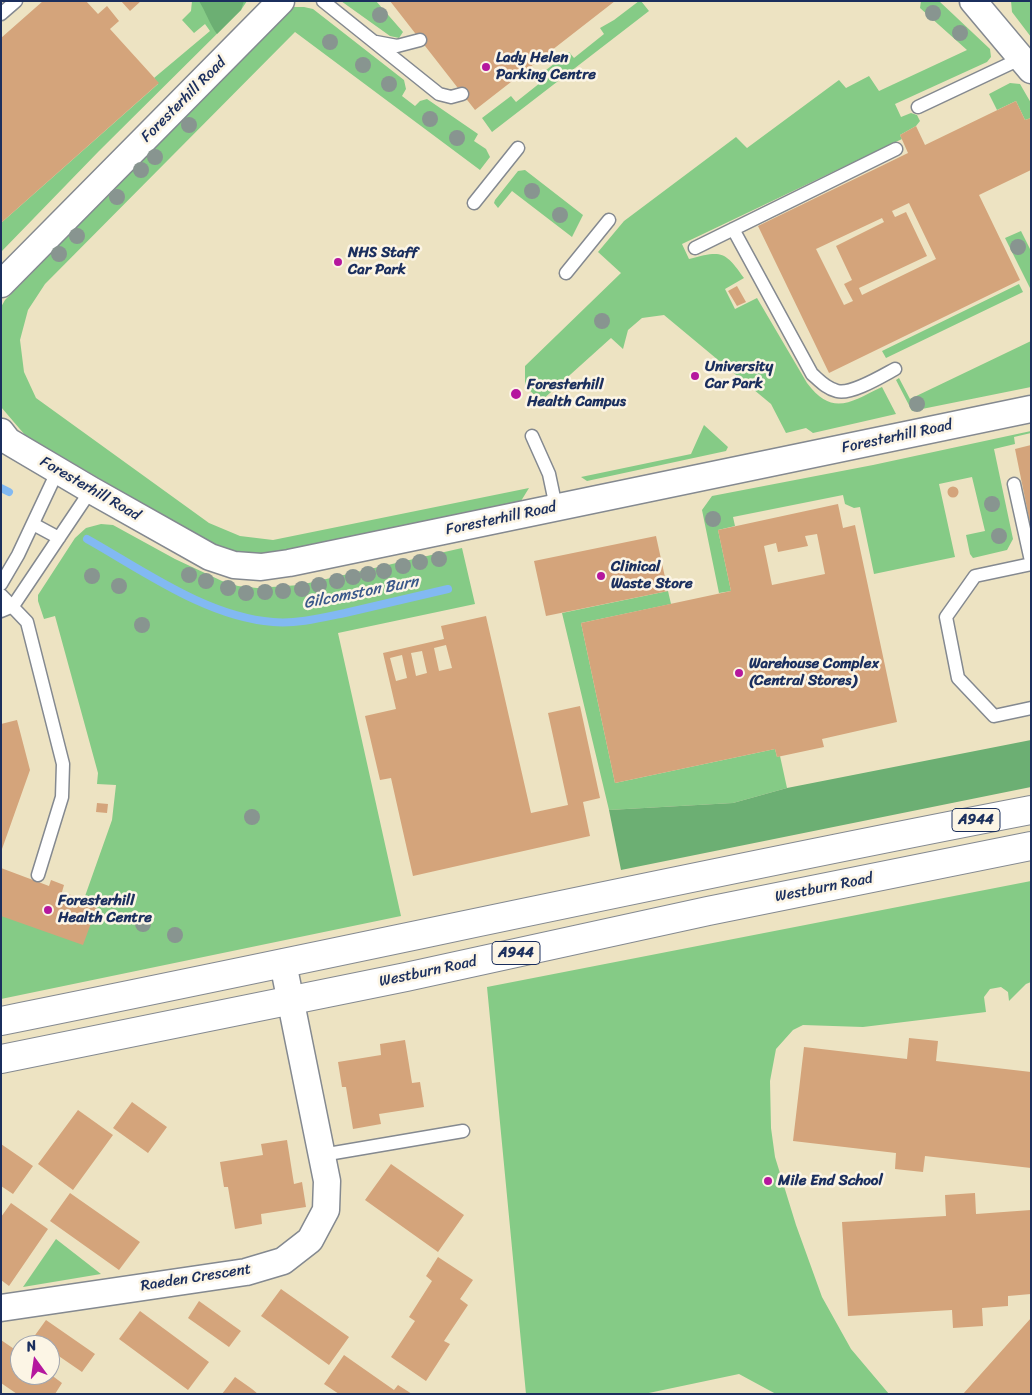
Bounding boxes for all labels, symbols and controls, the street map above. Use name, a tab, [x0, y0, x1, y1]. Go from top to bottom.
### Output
place label: Lady Helen Parking Centre	[496, 49, 596, 84]
street label: Foresterhill Road	[138, 54, 230, 146]
marker: Lady Helen Parking Centre	[480, 61, 492, 73]
place label: NHS Staff Car Park	[348, 244, 418, 279]
marker: NHS Staff Car Park	[332, 256, 344, 268]
place label: University Car Park	[705, 358, 773, 393]
marker: University Car Park	[689, 370, 701, 382]
place label: Foresterhill Health Campus	[527, 376, 626, 411]
marker: Foresterhill Health Campus	[509, 387, 523, 401]
street label: Foresterhill Road	[840, 416, 954, 458]
street label: Foresterhill Road	[37, 453, 143, 525]
street label: Foresterhill Road	[444, 498, 558, 540]
place label: Clinical Waste Store	[611, 558, 693, 593]
marker: Clinical Waste Store	[595, 570, 607, 582]
water label: Gilcomston Burn	[302, 572, 420, 614]
place label: Warehouse Complex (Central Stores)	[749, 655, 879, 690]
marker: Warehouse Complex (Central Stores)	[733, 667, 745, 679]
road number: A944	[952, 808, 1000, 832]
street label: Westburn Road	[774, 870, 874, 906]
place label: Foresterhill Health Centre	[58, 892, 152, 927]
marker: Foresterhill Health Centre	[42, 904, 54, 916]
road number: A944	[492, 941, 540, 964]
street label: Westburn Road	[378, 953, 478, 991]
place label: Mile End School	[778, 1172, 883, 1190]
marker: Mile End School	[762, 1175, 774, 1187]
street label: Raeden Crescent	[140, 1260, 252, 1296]
text: N	[24, 1333, 39, 1359]
north arrow	[10, 1335, 60, 1385]

